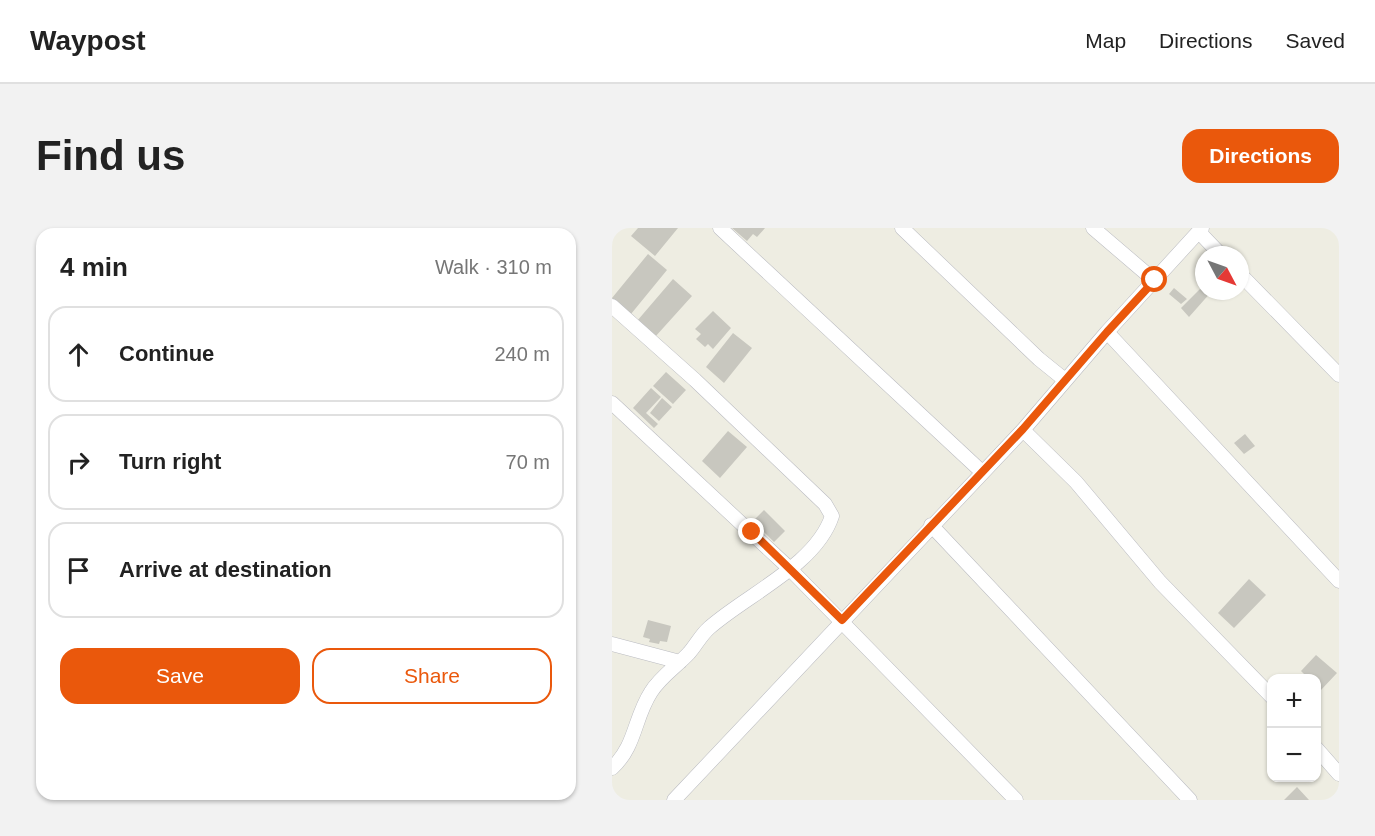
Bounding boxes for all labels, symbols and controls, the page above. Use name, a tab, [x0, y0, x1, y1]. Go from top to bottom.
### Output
text: Waypost	[30, 25, 146, 56]
text: Map	[1085, 29, 1126, 52]
text: Directions	[1159, 29, 1252, 52]
text: Saved	[1285, 29, 1345, 52]
button: Directions	[1182, 129, 1339, 183]
text: Find us	[36, 132, 185, 179]
north arrow	[1195, 246, 1249, 300]
text: 4 min	[60, 252, 128, 282]
text: Walk · 310 m	[435, 256, 552, 278]
route start	[1141, 266, 1167, 292]
icon: ahead	[62, 338, 95, 371]
text: Continue	[119, 341, 214, 366]
text: 240 m	[494, 343, 550, 365]
icon: right	[62, 446, 95, 479]
text: Turn right	[119, 449, 221, 474]
text: 70 m	[506, 451, 550, 473]
route end	[738, 518, 764, 544]
icon: arrive	[62, 554, 95, 587]
text: Arrive at destination	[119, 557, 332, 582]
button: Save	[60, 648, 300, 704]
button: Share	[312, 648, 552, 704]
map controls	[1267, 674, 1321, 782]
button: +	[1267, 674, 1321, 728]
button: −	[1267, 728, 1321, 782]

